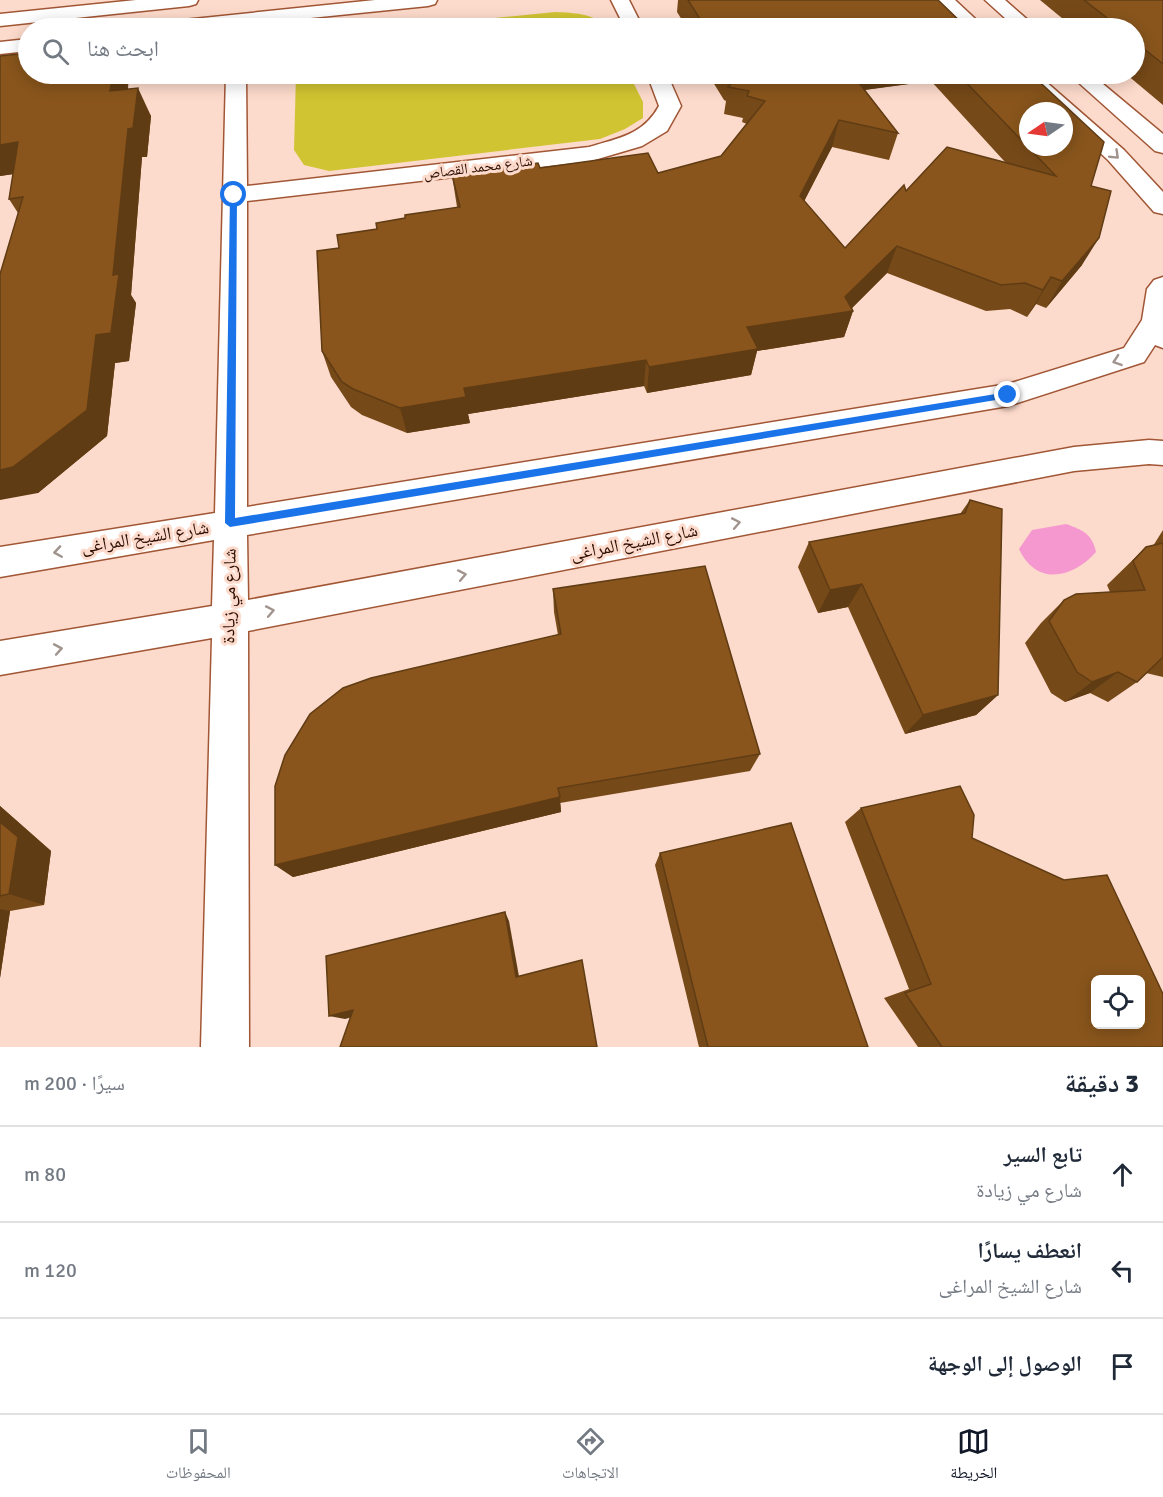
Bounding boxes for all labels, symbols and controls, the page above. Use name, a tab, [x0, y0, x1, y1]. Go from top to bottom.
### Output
search box	[18, 18, 1145, 84]
icon: search	[39, 35, 72, 68]
text: ابحث هنا	[87, 35, 159, 62]
north arrow	[1019, 102, 1073, 156]
one-way arrow	[1109, 148, 1119, 159]
street label: شارع محمد القصاص	[422, 151, 534, 184]
route start	[220, 181, 246, 207]
one-way arrow	[1112, 353, 1123, 366]
route end	[994, 381, 1020, 407]
street label: شارع الشيخ المراغى	[79, 516, 211, 559]
one-way arrow	[731, 517, 741, 530]
street label: شارع الشيخ المراغى	[568, 519, 700, 566]
one-way arrow	[54, 545, 64, 558]
street label: شارع مي زيادة	[217, 548, 244, 644]
one-way arrow	[457, 569, 467, 582]
one-way arrow	[265, 605, 275, 618]
one-way arrow	[53, 643, 62, 655]
map controls	[1091, 975, 1145, 1029]
button: locate	[1091, 975, 1145, 1029]
text: 3 دقيقة	[1065, 1068, 1139, 1100]
text: سيرًا · 200 m	[24, 1071, 125, 1096]
text: تابع السير	[1004, 1141, 1082, 1168]
icon: ahead	[1106, 1158, 1139, 1191]
text: 80 m	[24, 1162, 66, 1187]
text: شارع مي زيادة	[976, 1178, 1082, 1203]
text: انعطف يسارًا	[977, 1237, 1082, 1264]
icon: left	[1106, 1254, 1139, 1287]
text: 120 m	[24, 1258, 77, 1283]
text: شارع الشيخ المراغى	[938, 1274, 1082, 1299]
text: الوصول إلى الوجهة	[928, 1350, 1082, 1377]
icon: arrive	[1106, 1350, 1139, 1383]
tab: المحفوظات	[166, 1425, 231, 1488]
tab: الاتجاهات	[562, 1425, 619, 1488]
tab: الخريطة	[950, 1425, 997, 1488]

